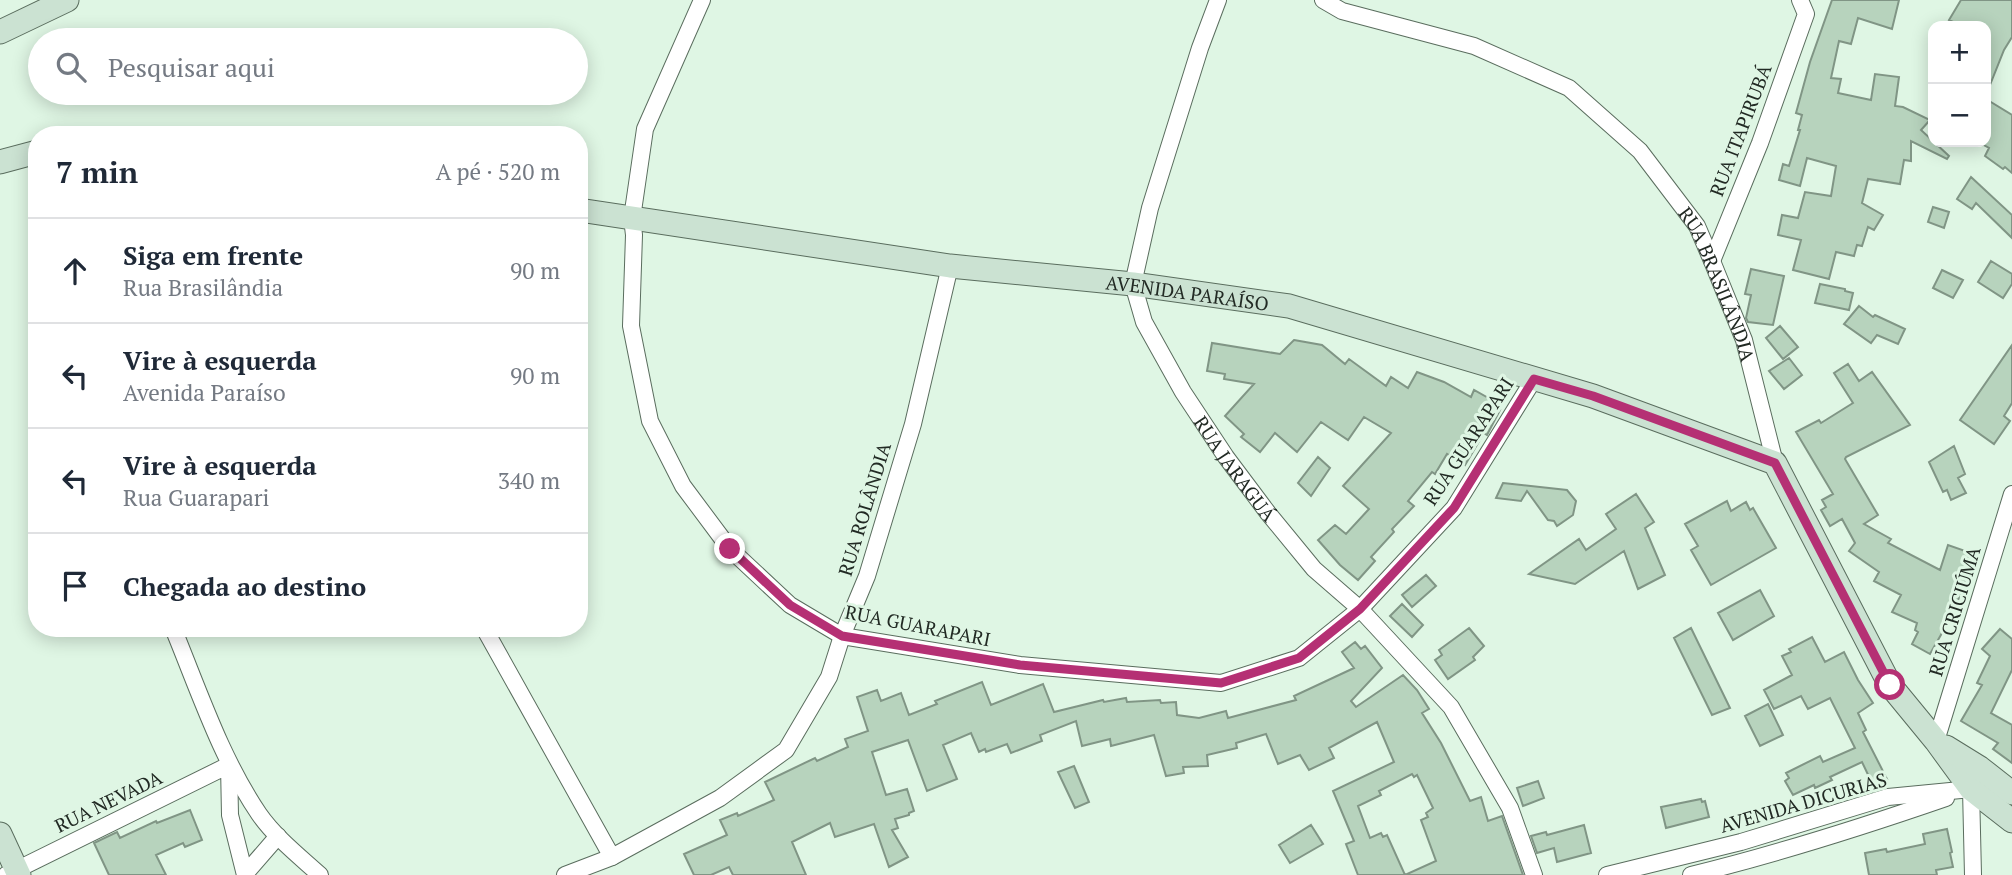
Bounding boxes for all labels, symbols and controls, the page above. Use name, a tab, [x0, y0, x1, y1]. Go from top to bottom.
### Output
map controls	[1928, 21, 1991, 147]
button: +	[1928, 21, 1991, 84]
search box	[28, 28, 588, 105]
icon: search	[52, 48, 90, 86]
text: Pesquisar aqui	[108, 50, 275, 84]
street label: RUA ITAPIRUBÁ	[1703, 60, 1777, 200]
button: −	[1928, 84, 1991, 147]
text: 7 min	[56, 152, 138, 192]
text: A pé · 520 m	[436, 156, 560, 187]
street label: RUA BRASILÂNDIA	[1674, 201, 1761, 364]
text: Siga em frente	[123, 238, 303, 272]
icon: ahead	[56, 252, 94, 290]
text: 90 m	[510, 255, 560, 286]
street label: AVENIDA PARAÍSO	[1105, 269, 1271, 316]
text: Rua Brasilândia	[123, 272, 283, 303]
text: Vire à esquerda	[123, 343, 317, 377]
icon: left	[56, 357, 94, 395]
text: 90 m	[510, 360, 560, 391]
street label: RUA GUARAPARI	[1417, 372, 1519, 510]
text: Avenida Paraíso	[123, 377, 286, 408]
street label: RUA JARAGUÁ	[1189, 410, 1282, 526]
street label: RUA ROLÂNDIA	[832, 439, 896, 579]
text: Vire à esquerda	[123, 448, 317, 482]
icon: left	[56, 462, 94, 500]
text: 340 m	[498, 465, 560, 496]
text: Rua Guarapari	[123, 482, 270, 513]
route end	[714, 533, 745, 564]
street label: RUA CRICIÚMA	[1922, 543, 1986, 679]
icon: arrive	[56, 567, 94, 605]
text: Chegada ao destino	[123, 569, 366, 603]
street label: RUA GUARAPARI	[843, 599, 993, 651]
route start	[1874, 669, 1905, 700]
street label: RUA NEVADA	[50, 764, 166, 838]
street label: AVENIDA DICURIAS	[1717, 766, 1889, 838]

